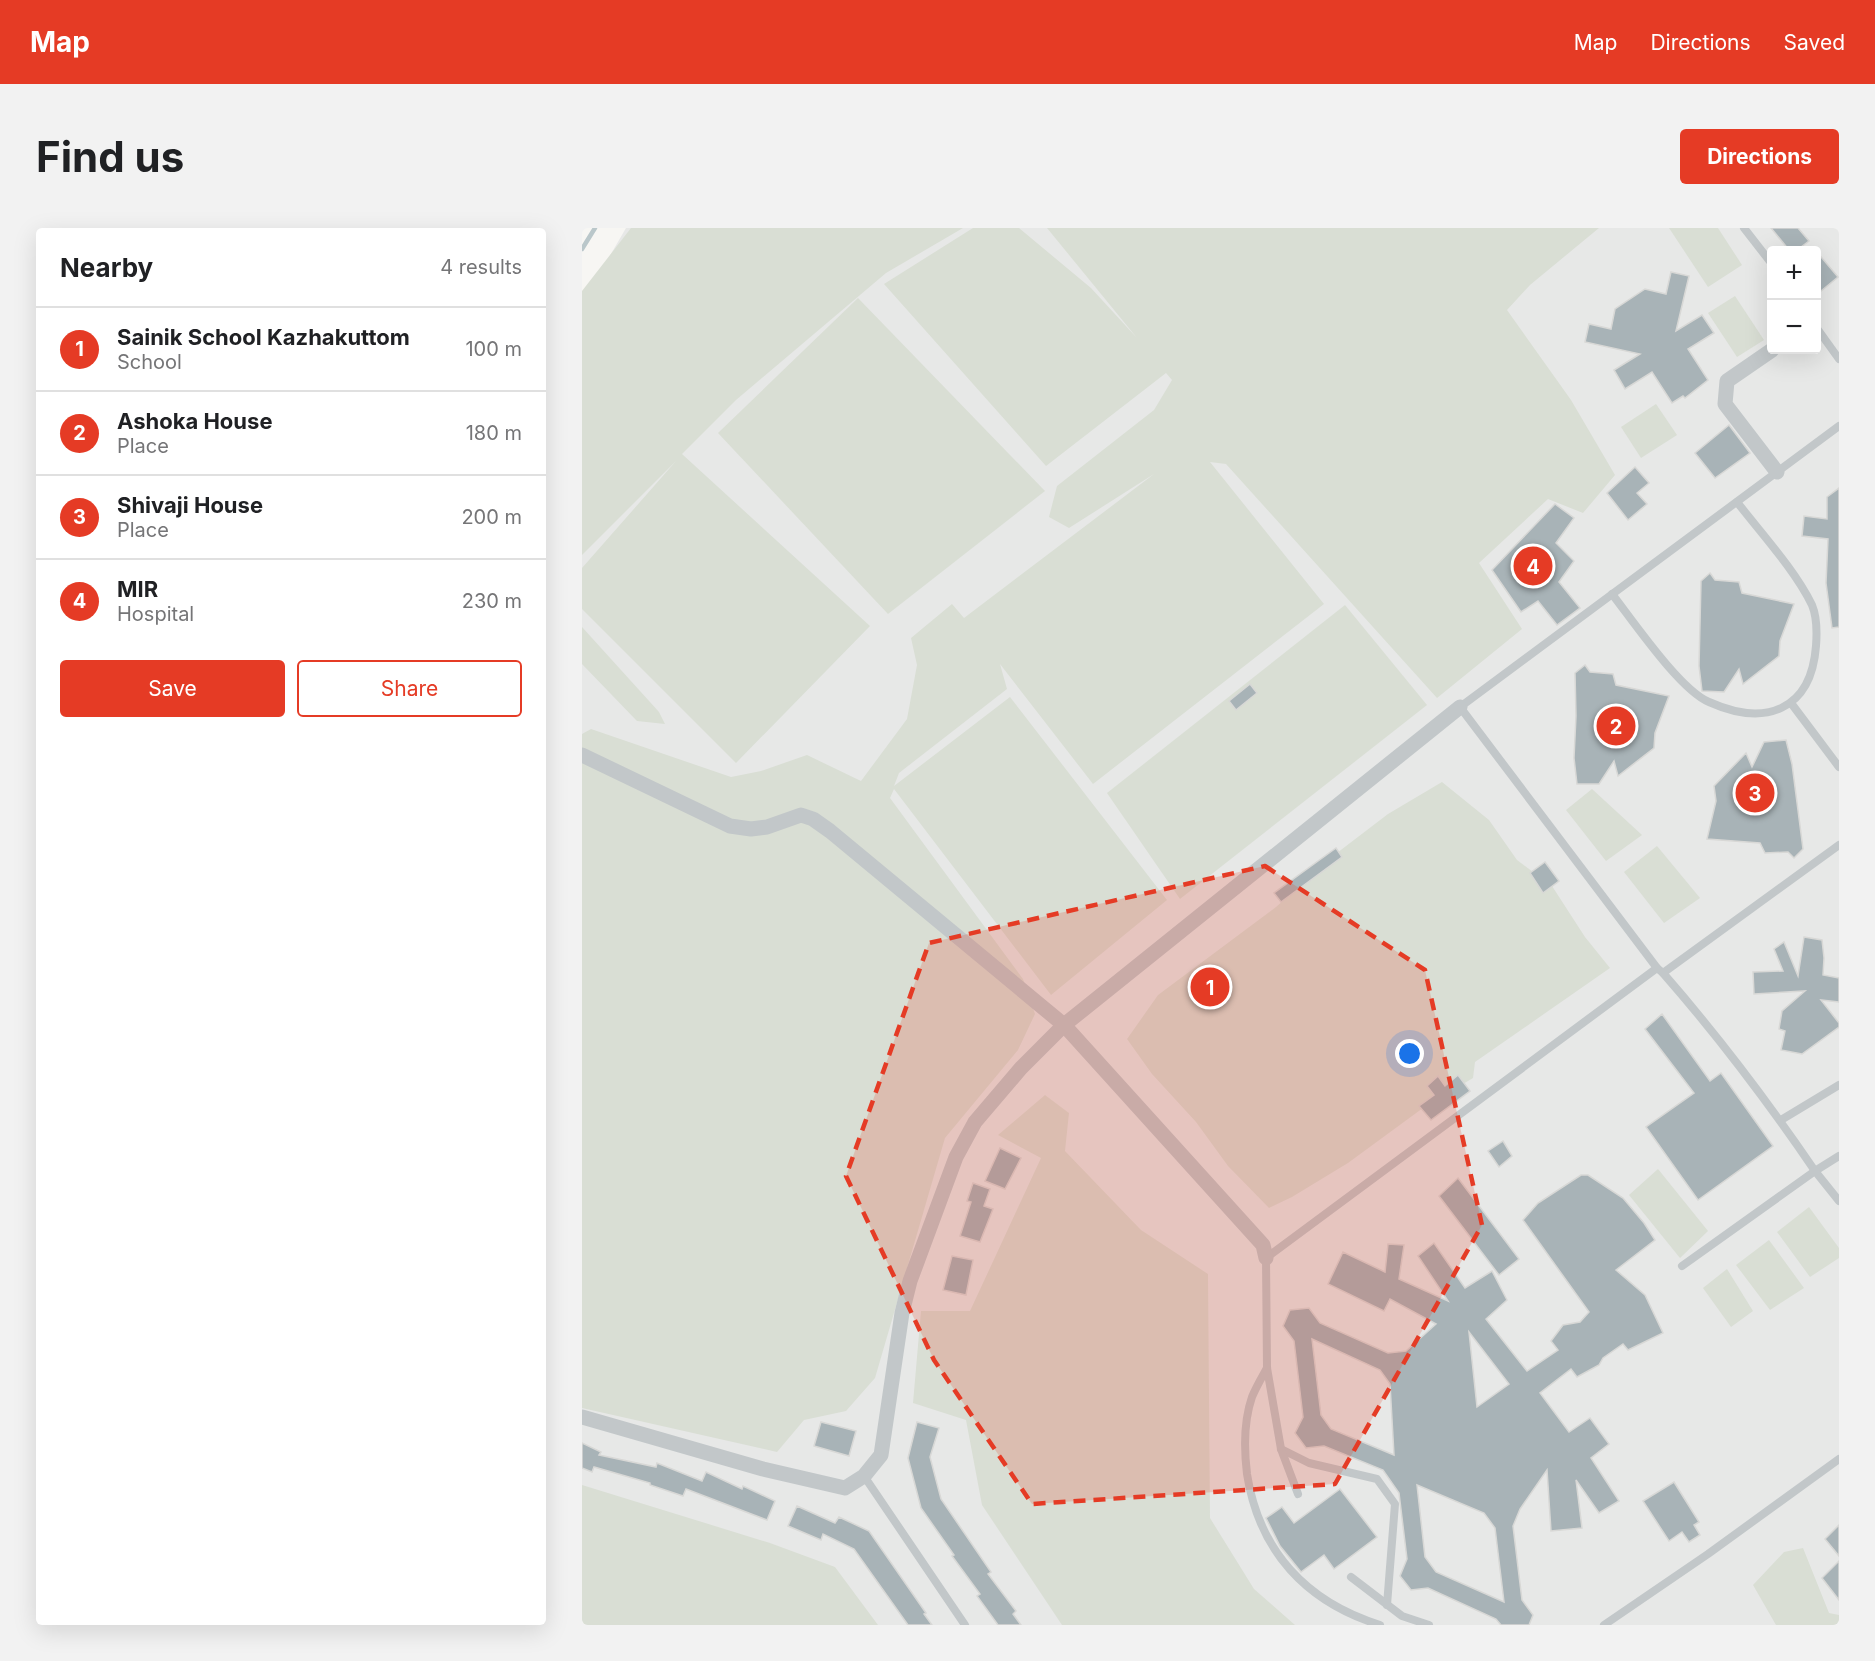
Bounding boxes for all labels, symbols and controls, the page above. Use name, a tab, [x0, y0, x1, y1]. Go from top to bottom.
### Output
text: Map	[30, 25, 90, 59]
text: Map	[1574, 30, 1617, 55]
text: Directions	[1650, 30, 1751, 55]
text: Saved	[1784, 30, 1845, 55]
button: Directions	[1680, 129, 1839, 184]
text: Find us	[36, 131, 184, 182]
map controls	[1767, 246, 1821, 354]
button: +	[1767, 246, 1821, 300]
text: Nearby	[60, 252, 153, 283]
text: 4 results	[440, 255, 522, 279]
button: −	[1767, 300, 1821, 354]
text: Sainik School Kazhakuttom	[117, 324, 410, 350]
text: 1	[75, 337, 84, 361]
text: 100 m	[465, 337, 522, 361]
text: School	[117, 350, 182, 374]
text: Ashoka House	[117, 408, 272, 434]
text: 2	[73, 421, 86, 445]
text: 180 m	[466, 421, 522, 445]
text: Place	[117, 434, 169, 458]
text: Shivaji House	[117, 492, 263, 518]
text: 3	[73, 505, 86, 529]
text: 200 m	[461, 505, 522, 529]
text: Place	[117, 518, 169, 542]
pin: 4	[1514, 544, 1552, 588]
text: MIR	[117, 576, 158, 602]
text: 4	[73, 589, 86, 613]
text: 230 m	[462, 589, 522, 613]
text: Hospital	[117, 602, 194, 626]
button: Save	[60, 660, 285, 717]
button: Share	[297, 660, 522, 717]
pin: 2	[1596, 704, 1636, 748]
pin: 3	[1736, 770, 1774, 816]
pin: 1	[1190, 964, 1230, 1010]
your location	[1395, 1039, 1424, 1068]

